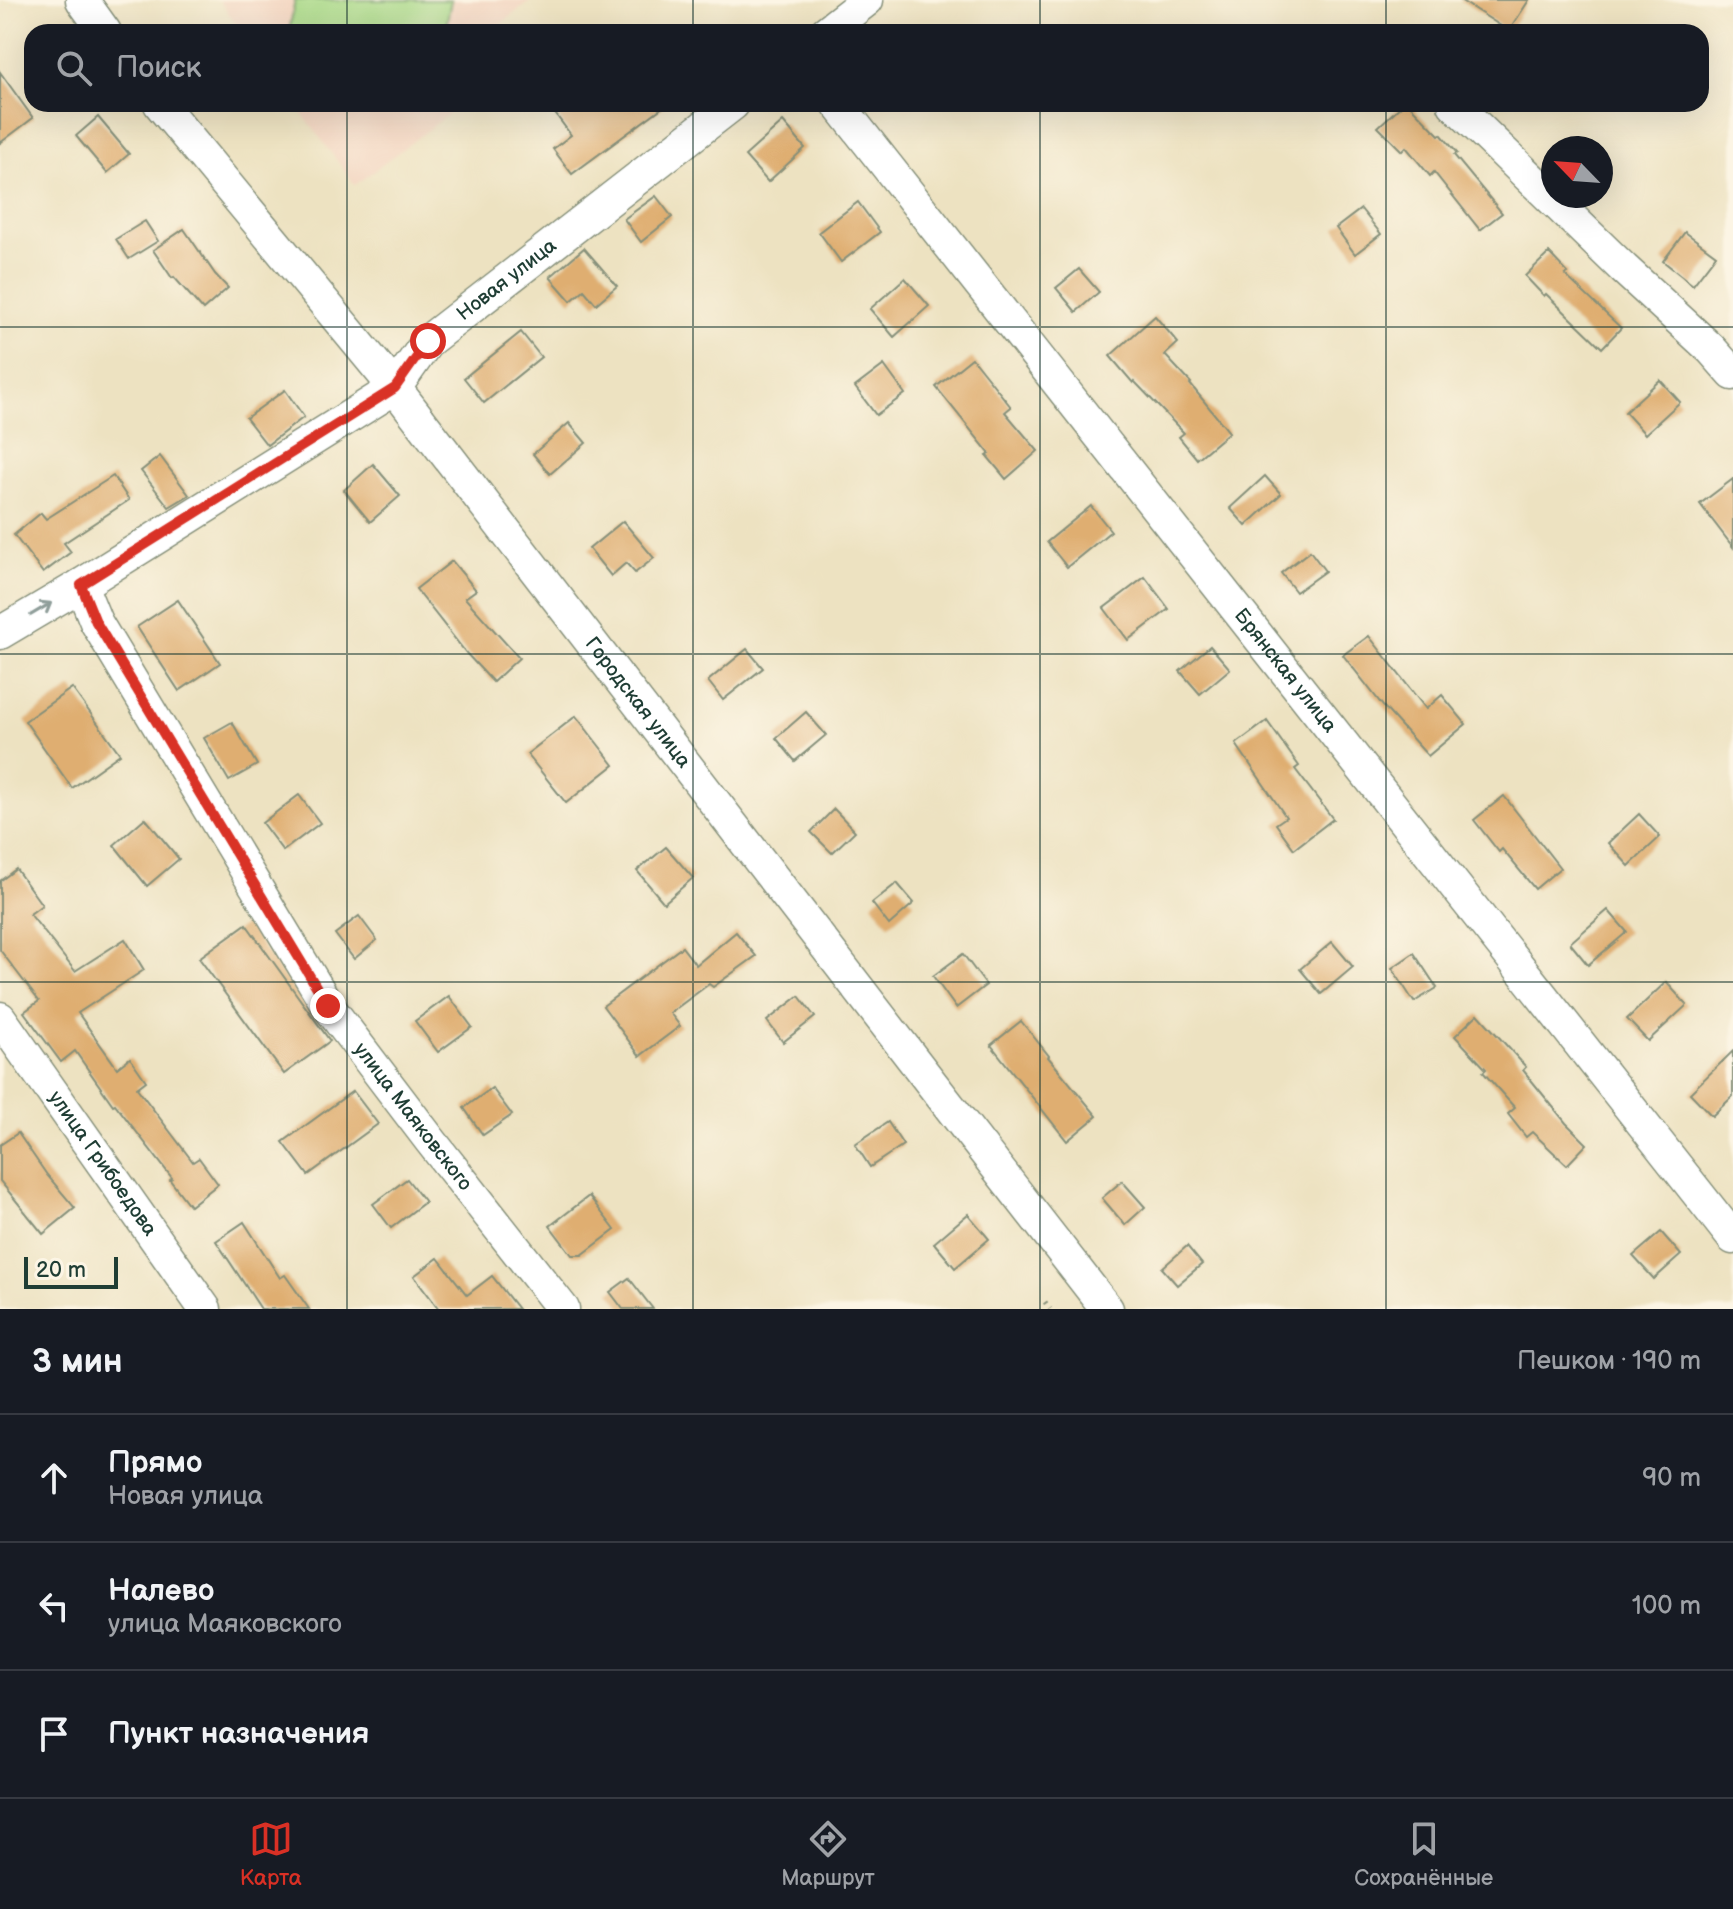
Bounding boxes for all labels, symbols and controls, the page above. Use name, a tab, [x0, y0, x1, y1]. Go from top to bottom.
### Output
search box	[24, 24, 1709, 112]
icon: search	[52, 46, 96, 90]
text: Поиск	[116, 50, 202, 86]
north arrow	[1541, 136, 1613, 208]
street label: Новая улица	[452, 234, 561, 326]
route start	[410, 323, 446, 359]
one-way arrow	[29, 601, 52, 617]
street label: Брянская улица	[1229, 604, 1342, 738]
street label: Городская улица	[580, 632, 696, 773]
route end	[310, 988, 346, 1024]
street label: улица Маяковского	[348, 1038, 477, 1195]
street label: улица Грибоедова	[43, 1086, 162, 1241]
scale bar	[24, 1253, 118, 1289]
text: 20 m	[36, 1257, 86, 1284]
text: 3 мин	[32, 1341, 123, 1382]
text: Пешком · 190 m	[1517, 1346, 1701, 1377]
text: Прямо	[108, 1445, 202, 1481]
icon: ahead	[32, 1456, 76, 1500]
text: 90 m	[1642, 1463, 1701, 1494]
text: Новая улица	[108, 1481, 263, 1512]
text: Налево	[108, 1573, 214, 1609]
icon: left	[32, 1584, 76, 1628]
text: 100 m	[1632, 1591, 1701, 1622]
text: улица Маяковского	[108, 1609, 342, 1640]
icon: arrive	[32, 1712, 76, 1756]
text: Пункт назначения	[108, 1716, 369, 1752]
tab: Карта	[240, 1817, 302, 1892]
tab: Маршрут	[781, 1817, 875, 1892]
tab: Сохранённые	[1354, 1817, 1493, 1892]

